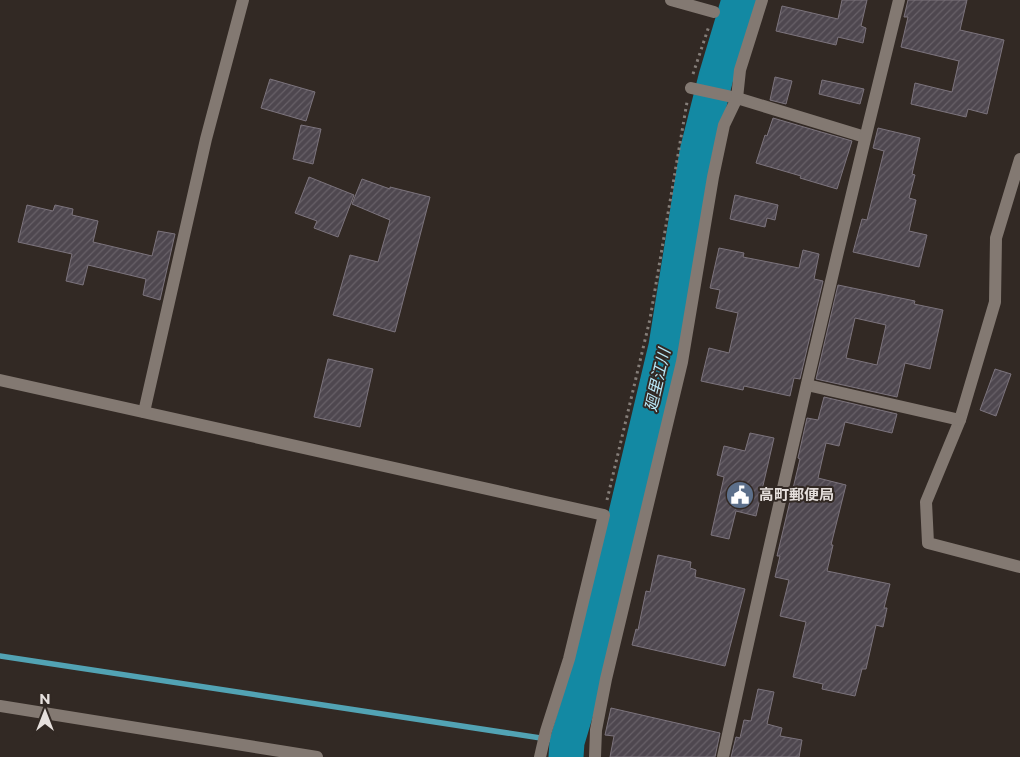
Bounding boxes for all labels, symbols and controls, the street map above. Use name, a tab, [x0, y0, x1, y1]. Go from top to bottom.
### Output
water label: 廻里江川	[641, 345, 674, 413]
public building icon: 高町郵便局	[725, 480, 755, 510]
place label: 高町郵便局	[759, 485, 834, 504]
north arrow	[20, 687, 70, 737]
text: N	[39, 690, 51, 708]

